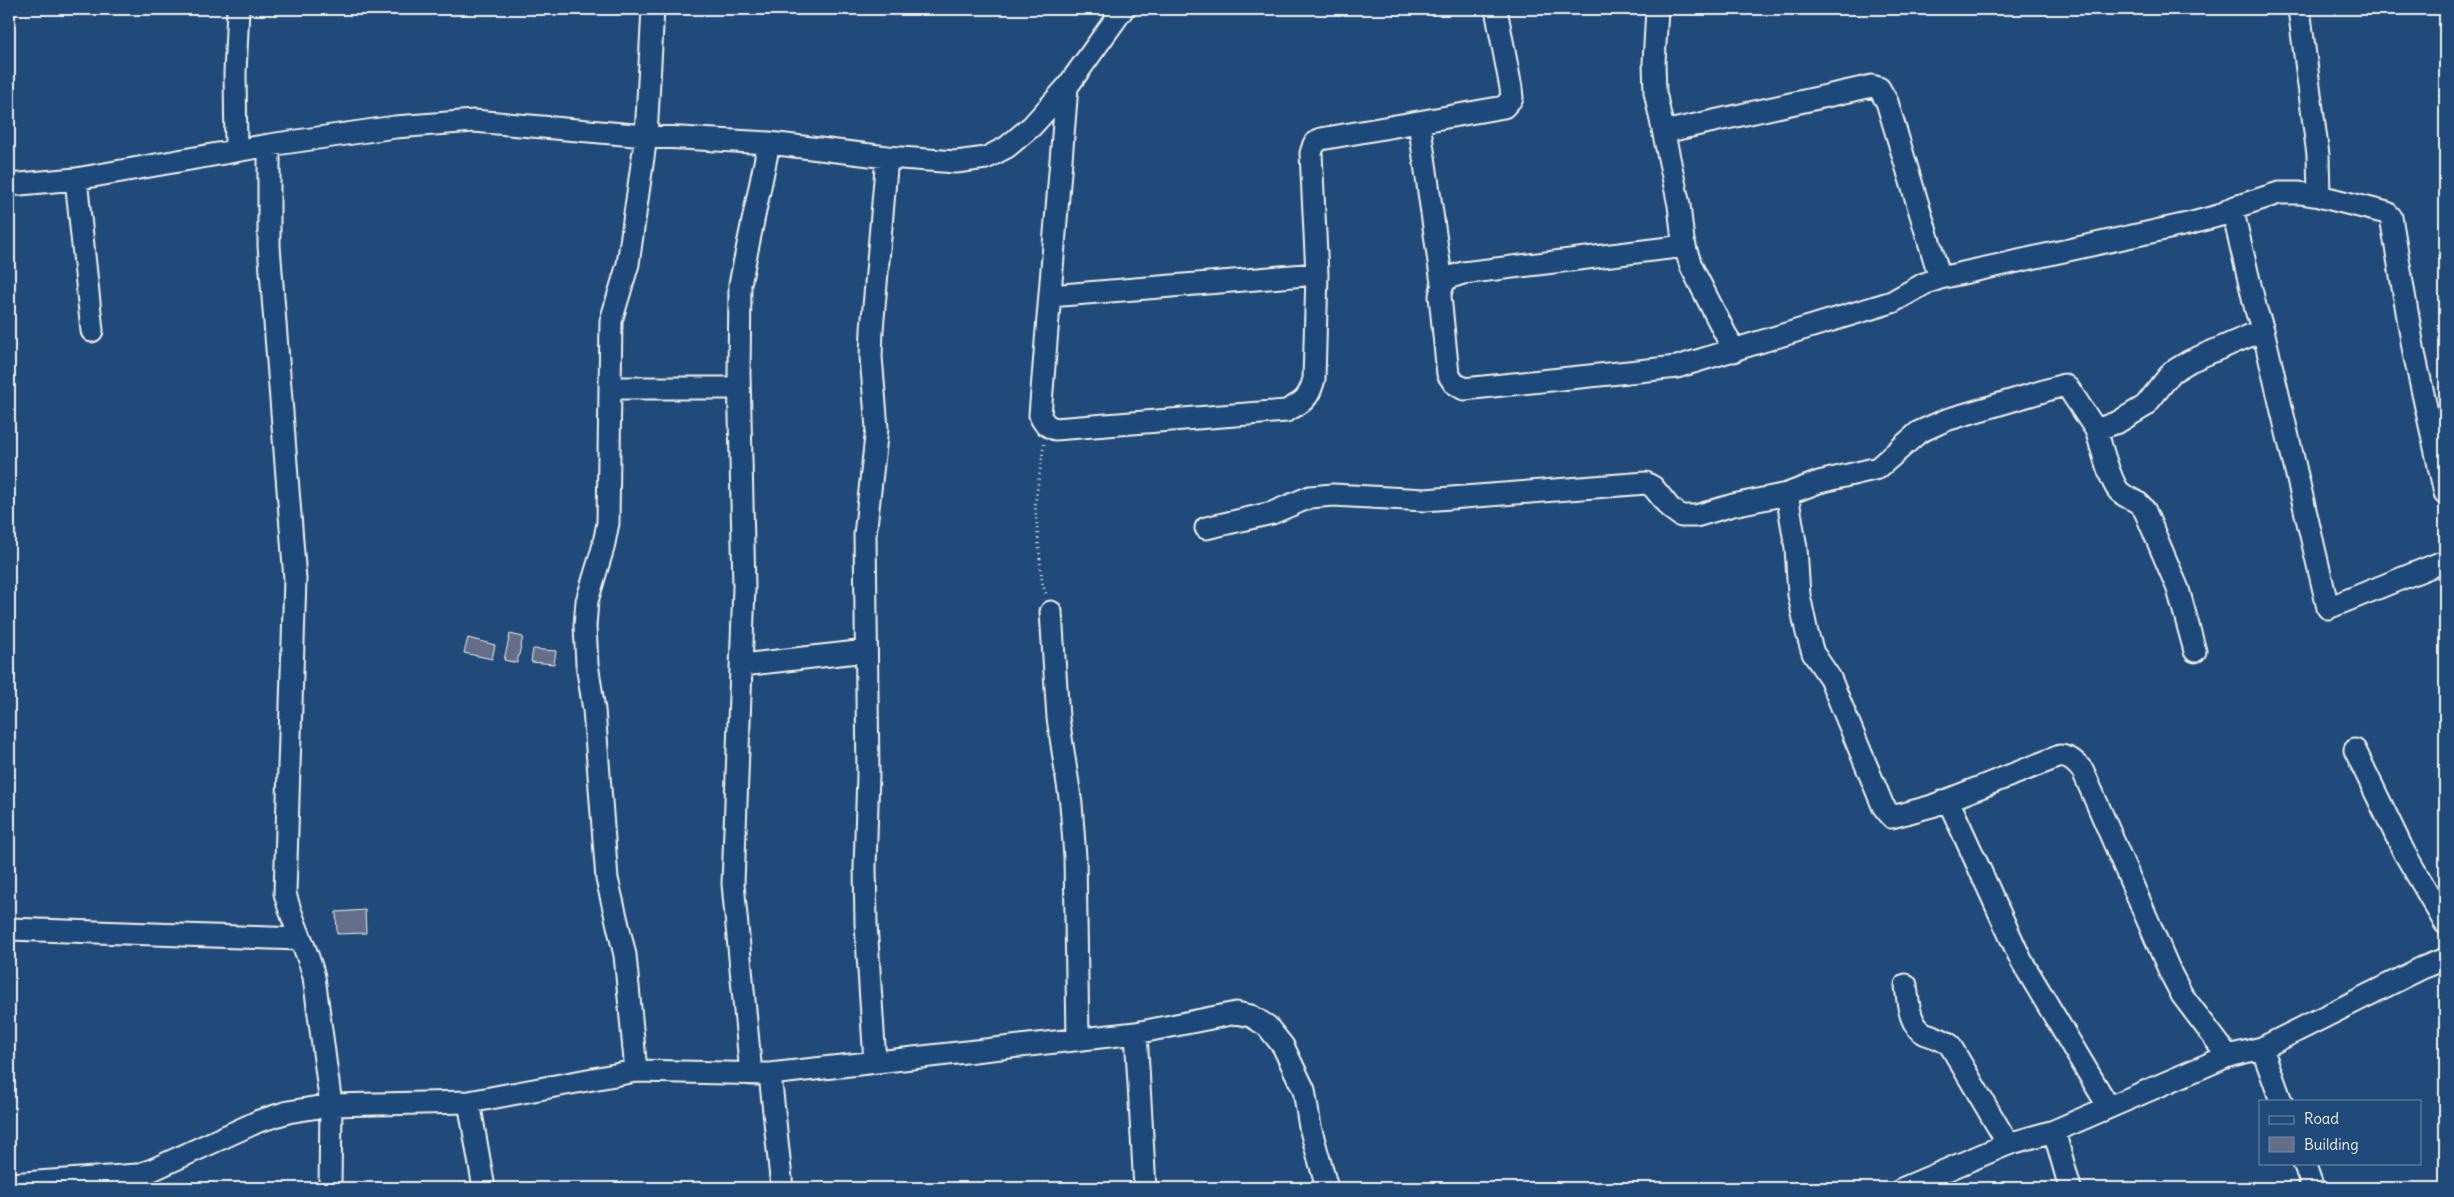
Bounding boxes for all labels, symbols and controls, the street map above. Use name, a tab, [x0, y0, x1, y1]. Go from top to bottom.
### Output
legend	[2259, 1100, 2422, 1164]
text: Road	[2304, 1109, 2339, 1128]
text: Building	[2304, 1135, 2359, 1154]

